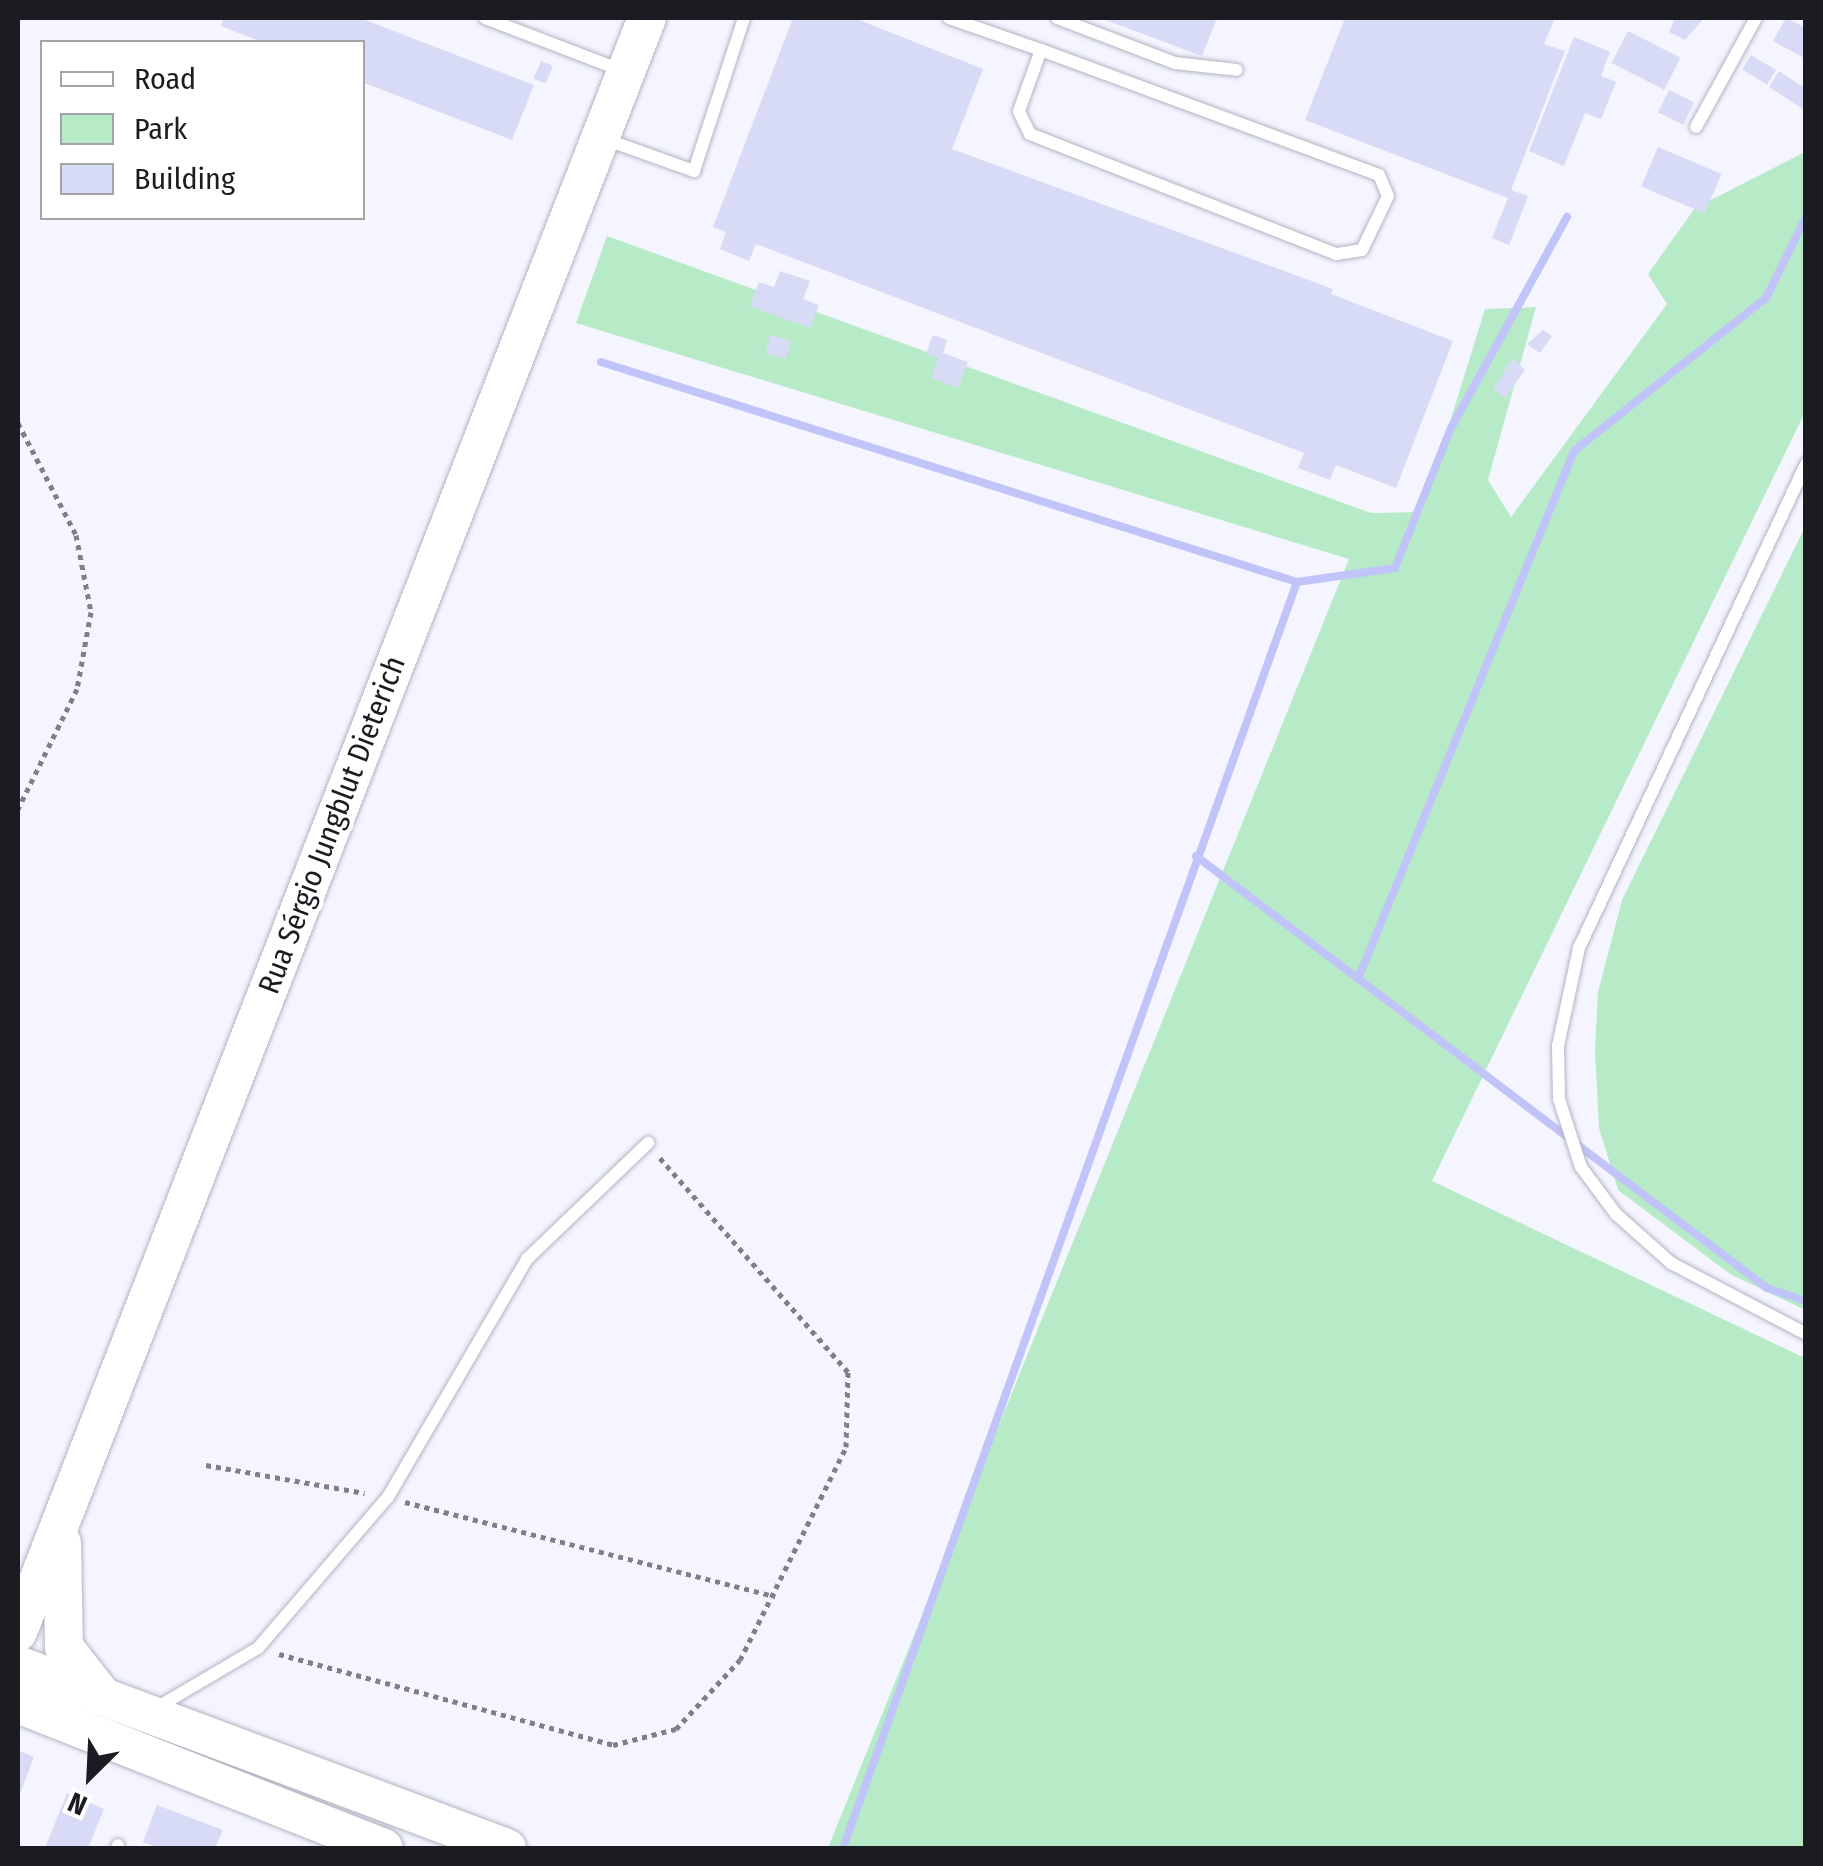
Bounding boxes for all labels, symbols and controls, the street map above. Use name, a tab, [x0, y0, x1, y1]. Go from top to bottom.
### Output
legend	[40, 40, 365, 220]
text: Road	[134, 61, 196, 97]
text: Park	[134, 111, 187, 147]
text: Building	[134, 161, 235, 197]
street label: Rua Sérgio Jungblut Dieterich	[251, 651, 413, 999]
north arrow	[40, 1726, 140, 1826]
text: N	[63, 1785, 92, 1822]

